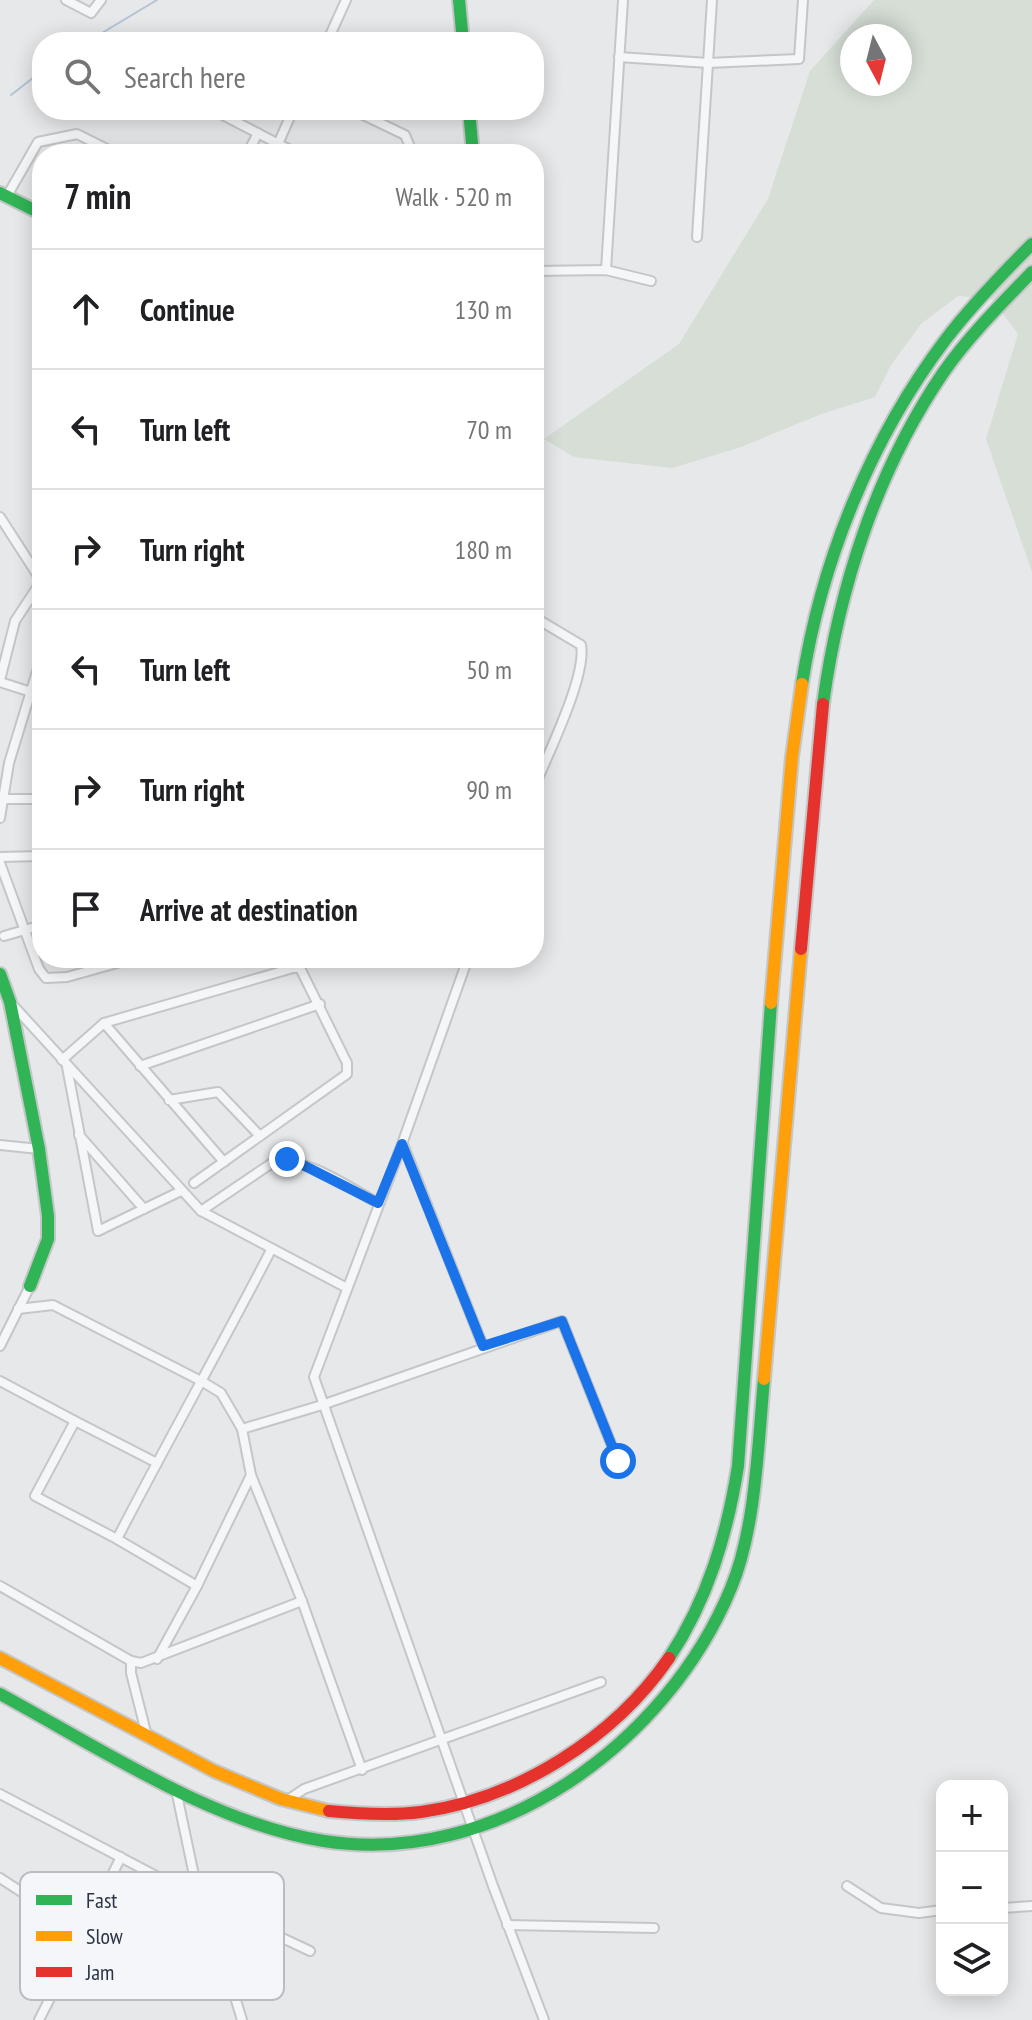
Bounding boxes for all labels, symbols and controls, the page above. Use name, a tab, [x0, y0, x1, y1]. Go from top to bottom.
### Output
north arrow	[840, 24, 912, 96]
search box	[32, 32, 544, 120]
icon: search	[60, 54, 104, 98]
text: Search here	[124, 57, 246, 96]
text: 7 min	[64, 174, 131, 218]
text: Walk · 520 m	[395, 180, 512, 213]
icon: ahead	[64, 287, 108, 331]
text: Continue	[140, 290, 235, 329]
text: 130 m	[454, 293, 512, 326]
icon: left	[64, 407, 108, 451]
text: Turn left	[140, 410, 230, 449]
text: 70 m	[466, 413, 512, 446]
icon: right	[64, 527, 108, 571]
text: Turn right	[140, 530, 244, 569]
text: 180 m	[454, 533, 512, 566]
icon: left	[64, 647, 108, 691]
text: Turn left	[140, 650, 230, 689]
text: 50 m	[466, 653, 512, 686]
icon: right	[64, 767, 108, 811]
text: Turn right	[140, 770, 244, 809]
text: 90 m	[466, 773, 512, 806]
icon: arrive	[64, 887, 108, 931]
text: Arrive at destination	[140, 890, 358, 929]
route end	[269, 1141, 305, 1177]
route start	[600, 1443, 636, 1479]
map controls	[936, 1780, 1008, 1996]
button: +	[936, 1780, 1008, 1852]
button: −	[936, 1852, 1008, 1924]
legend	[20, 1872, 284, 2000]
text: Fast	[86, 1886, 117, 1914]
text: Slow	[86, 1922, 123, 1950]
button: layers	[936, 1924, 1008, 1996]
text: Jam	[85, 1958, 114, 1986]

